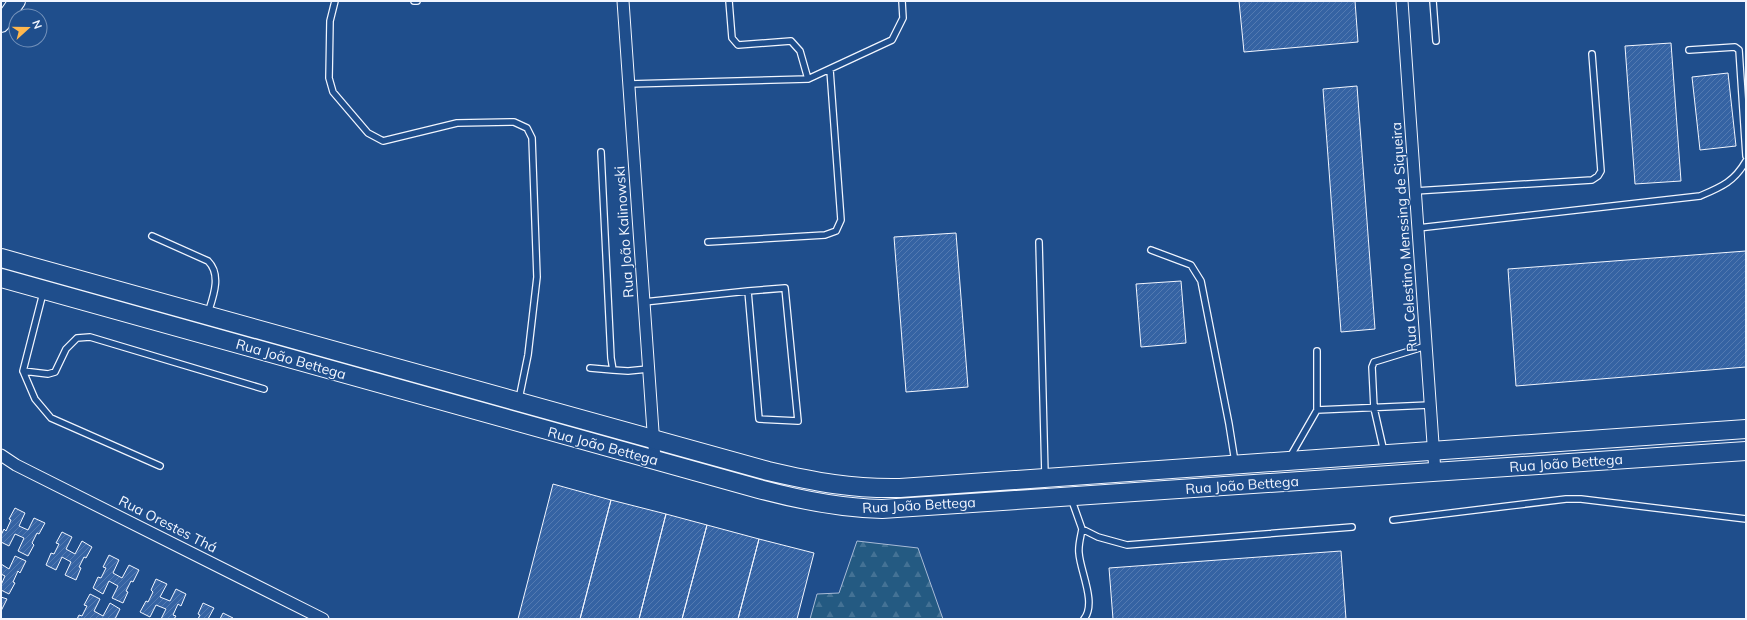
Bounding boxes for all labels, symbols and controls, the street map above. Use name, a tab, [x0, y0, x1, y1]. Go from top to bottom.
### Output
north arrow	[8, 8, 48, 48]
text: N	[29, 18, 45, 31]
street label: Rua Celestino Menssing de Siqueira	[1387, 121, 1421, 353]
street label: Rua João Kalinowski	[610, 166, 638, 298]
street label: Rua João Bettega	[234, 335, 348, 383]
street label: Rua João Bettega	[546, 423, 660, 469]
street label: Rua João Bettega	[1509, 450, 1623, 476]
street label: Rua João Bettega	[1185, 472, 1299, 498]
street label: Rua Orestes Thá	[116, 491, 220, 557]
street label: Rua João Bettega	[862, 493, 976, 517]

